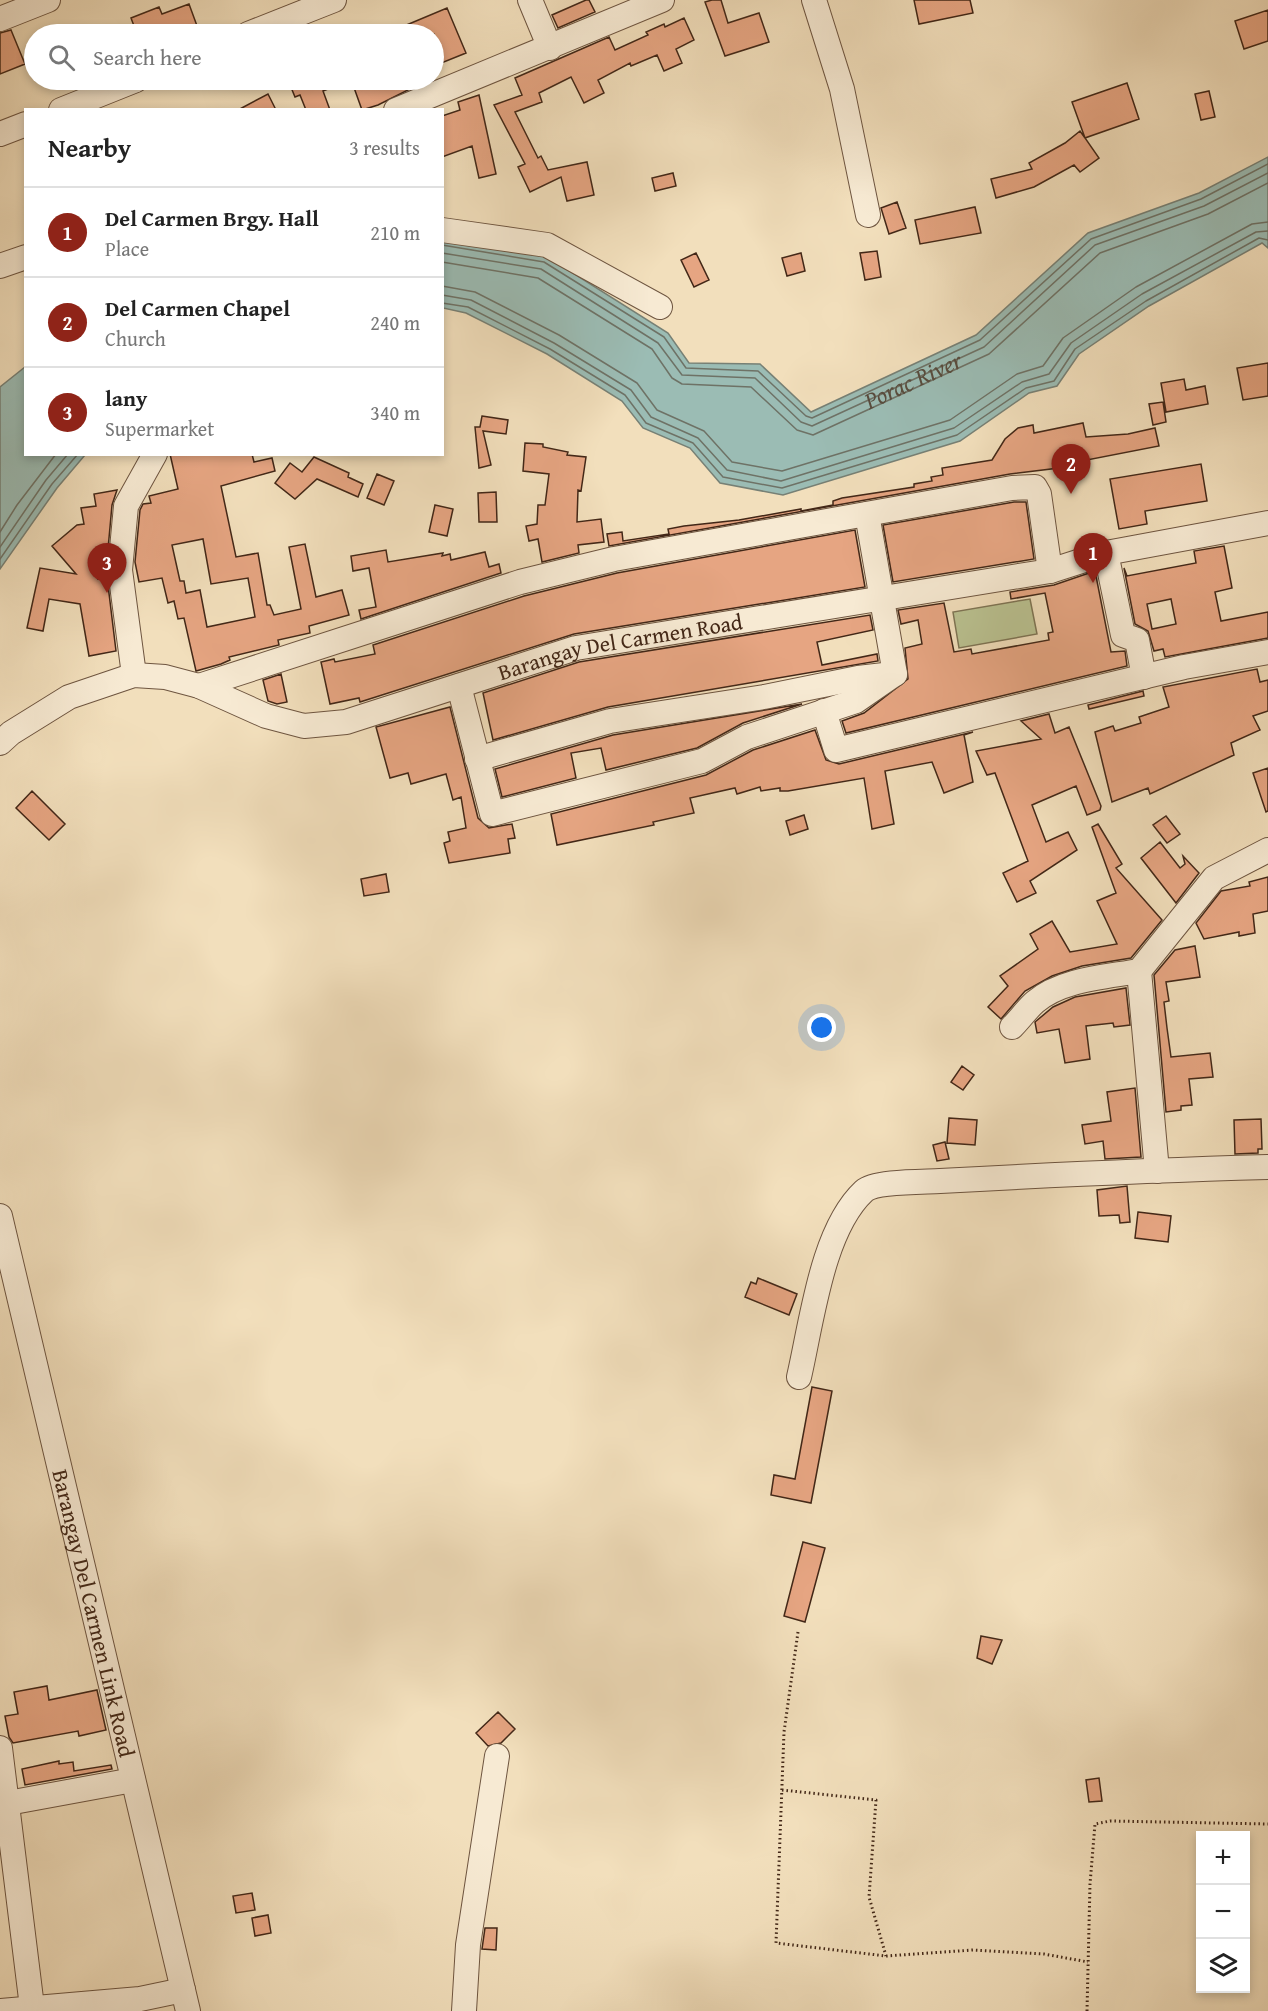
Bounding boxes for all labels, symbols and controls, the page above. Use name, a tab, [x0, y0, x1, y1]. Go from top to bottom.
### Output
search box	[24, 24, 444, 90]
icon: search	[45, 41, 78, 74]
text: Search here	[93, 41, 202, 73]
text: Nearby	[48, 128, 131, 167]
text: 3 results	[349, 133, 420, 162]
text: Del Carmen Brgy. Hall	[105, 202, 319, 234]
text: 1	[62, 218, 73, 247]
text: 210 m	[370, 218, 420, 247]
text: Place	[105, 234, 149, 263]
text: Del Carmen Chapel	[105, 292, 290, 324]
text: 2	[62, 308, 73, 337]
text: 240 m	[370, 308, 420, 337]
text: Church	[105, 324, 166, 353]
water label: Porac River	[857, 342, 968, 418]
text: lany	[105, 382, 147, 414]
text: 3	[62, 398, 73, 427]
text: 340 m	[370, 398, 420, 427]
text: Supermarket	[105, 414, 214, 443]
pin: 2	[1052, 444, 1090, 494]
pin: 1	[1074, 534, 1112, 583]
pin: 3	[88, 544, 126, 593]
street label: Barangay Del Carmen Road	[494, 605, 745, 688]
your location	[807, 1013, 836, 1042]
street label: Barangay Del Carmen Link Road	[44, 1466, 143, 1760]
map controls	[1196, 1831, 1250, 1993]
button: +	[1196, 1831, 1250, 1885]
button: −	[1196, 1885, 1250, 1939]
button: layers	[1196, 1939, 1250, 1993]

